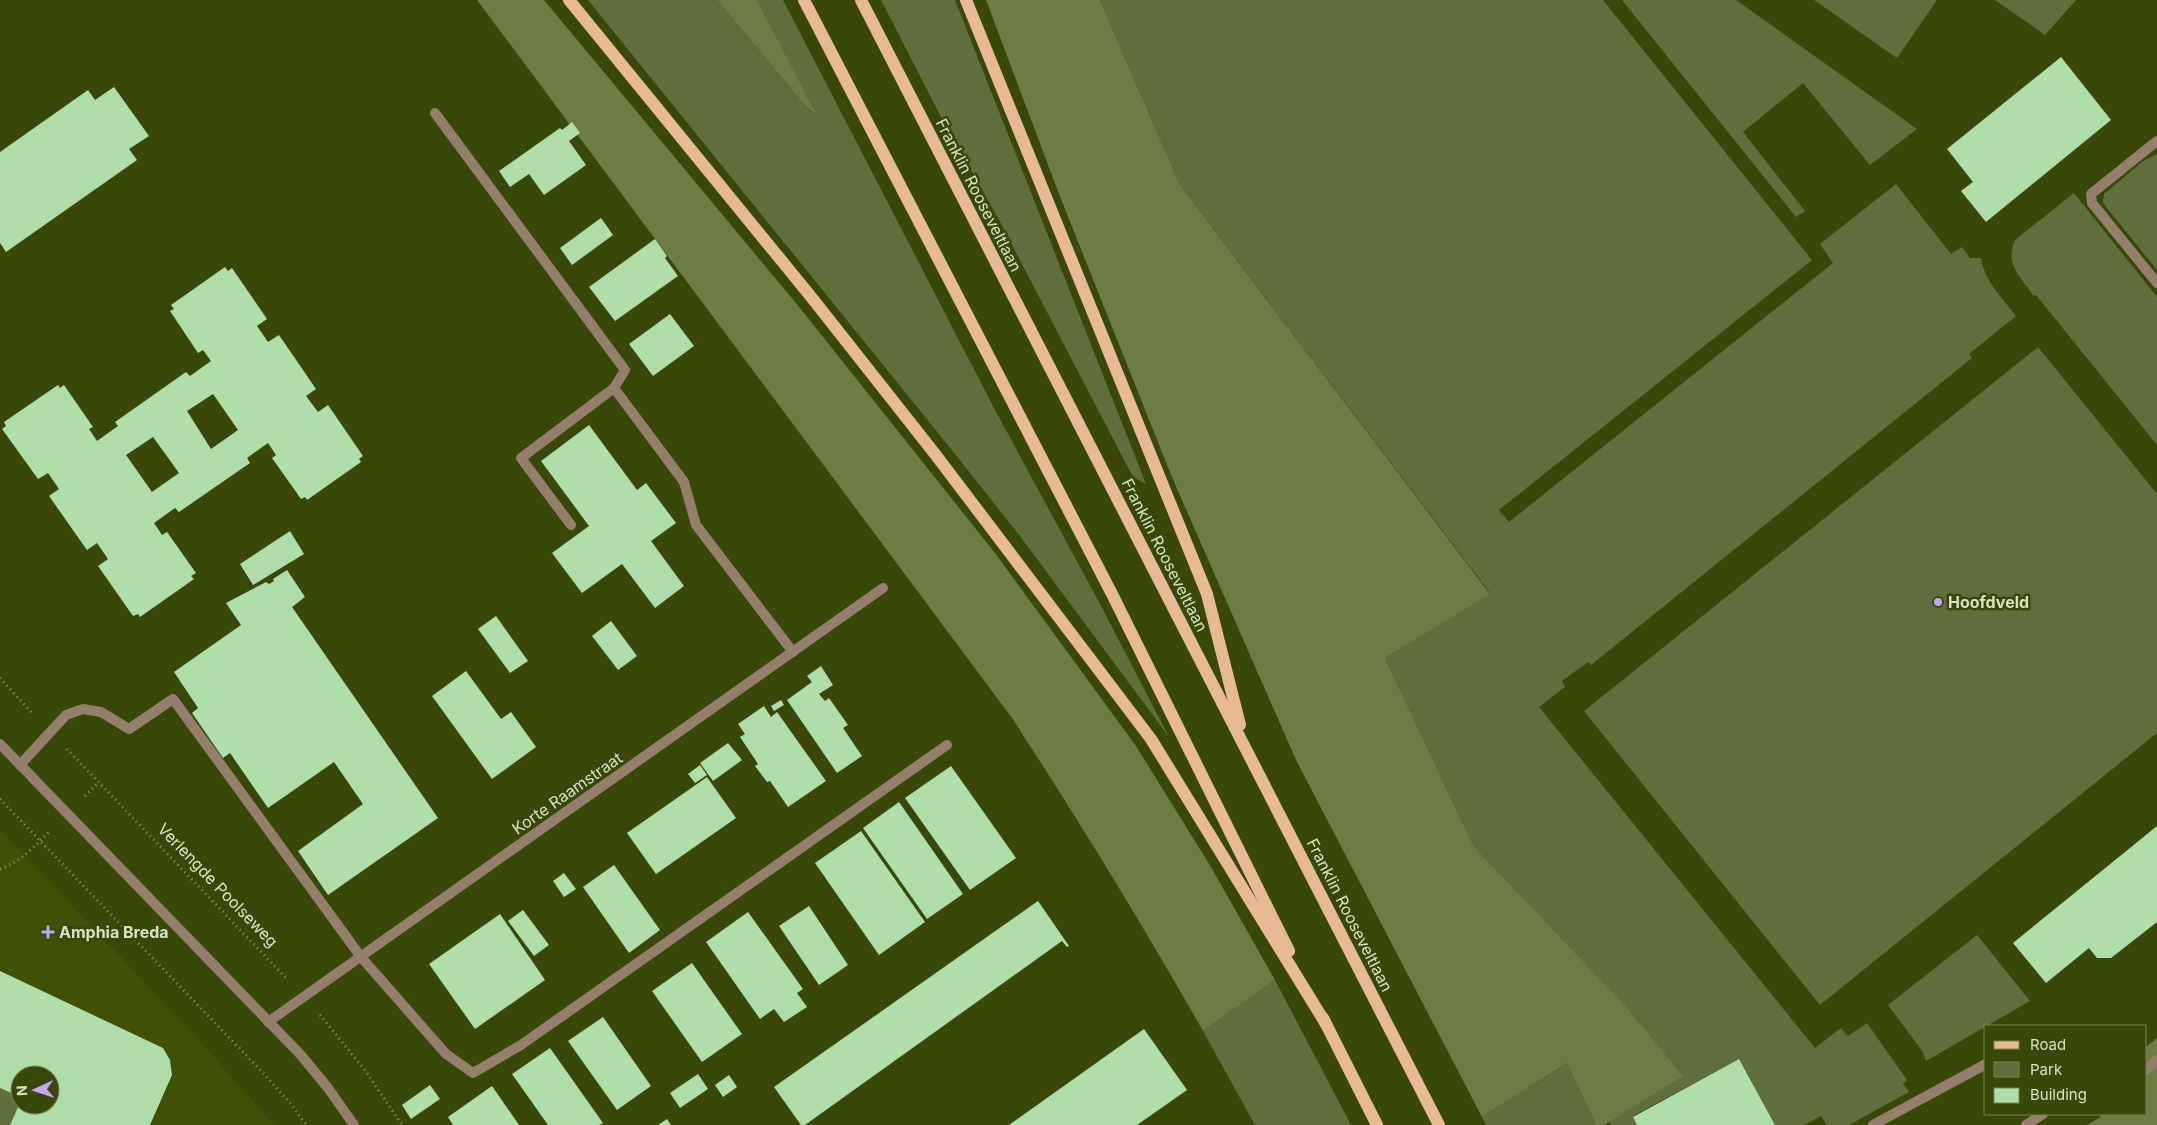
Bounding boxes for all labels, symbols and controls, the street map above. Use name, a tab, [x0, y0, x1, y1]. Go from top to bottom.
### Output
street label: Franklin Rooseveltlaan	[932, 115, 1026, 275]
street label: Franklin Rooseveltlaan	[1118, 475, 1212, 635]
place label: Hoofdveld	[1948, 592, 2029, 612]
marker: Hoofdveld	[1932, 596, 1944, 608]
street label: Korte Raamstraat	[508, 748, 626, 838]
street label: Verlengde Poolseweg	[154, 819, 282, 951]
street label: Franklin Rooseveltlaan	[1303, 835, 1397, 995]
place label: Amphia Breda	[59, 922, 169, 942]
marker: Amphia Breda	[41, 925, 55, 939]
legend	[1984, 1025, 2147, 1115]
text: Road	[2030, 1035, 2066, 1054]
text: Park	[2030, 1060, 2063, 1079]
north arrow	[10, 1065, 60, 1115]
text: N	[13, 1085, 30, 1096]
text: Building	[2030, 1085, 2087, 1104]

